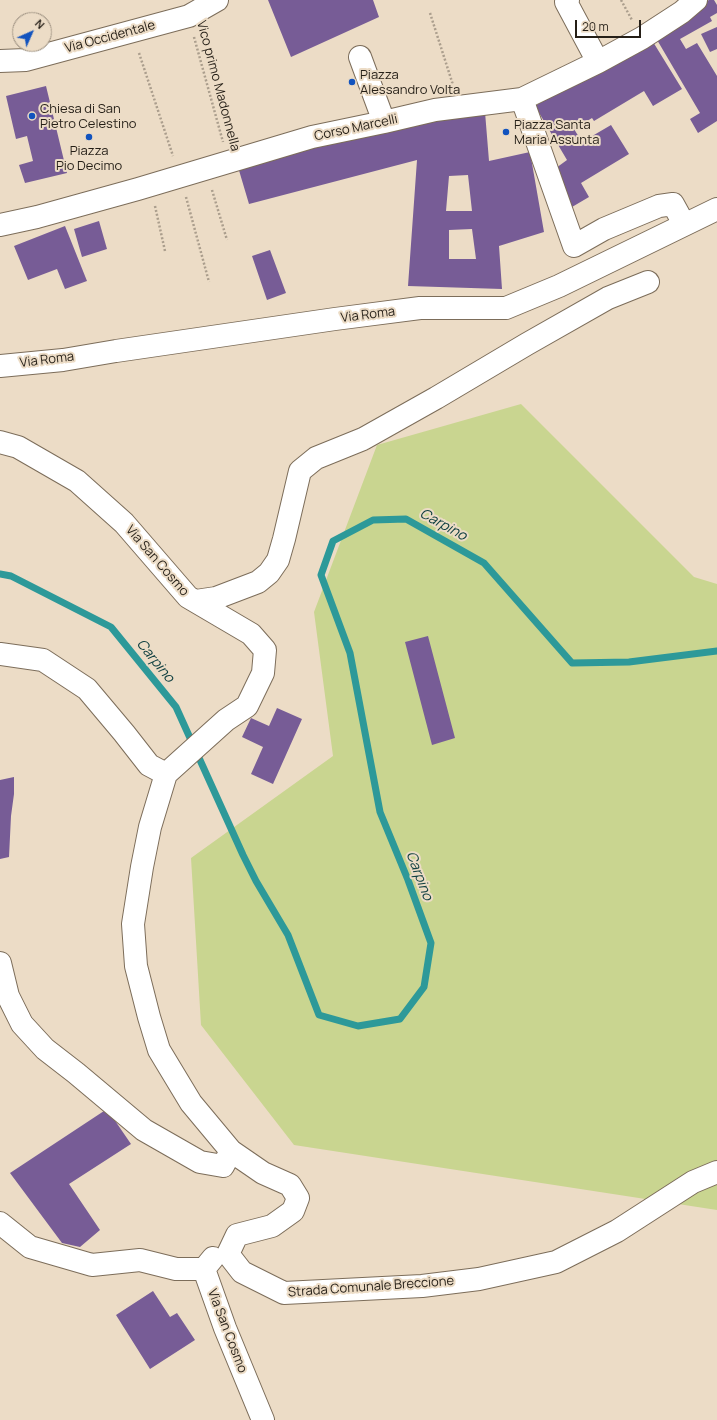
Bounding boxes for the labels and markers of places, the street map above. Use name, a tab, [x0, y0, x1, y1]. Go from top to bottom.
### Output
place label: Piazza Alessandro Volta	[360, 67, 460, 98]
marker: Piazza Alessandro Volta	[347, 77, 357, 87]
place label: Chiesa di San Pietro Celestino	[40, 101, 137, 132]
marker: Chiesa di San Pietro Celestino	[27, 111, 37, 121]
place label: Piazza Santa Maria Assunta	[514, 117, 599, 148]
marker: Piazza Santa Maria Assunta	[501, 127, 511, 137]
marker: Piazza Pio Decimo	[84, 132, 94, 142]
place label: Piazza Pio Decimo	[56, 143, 122, 174]

